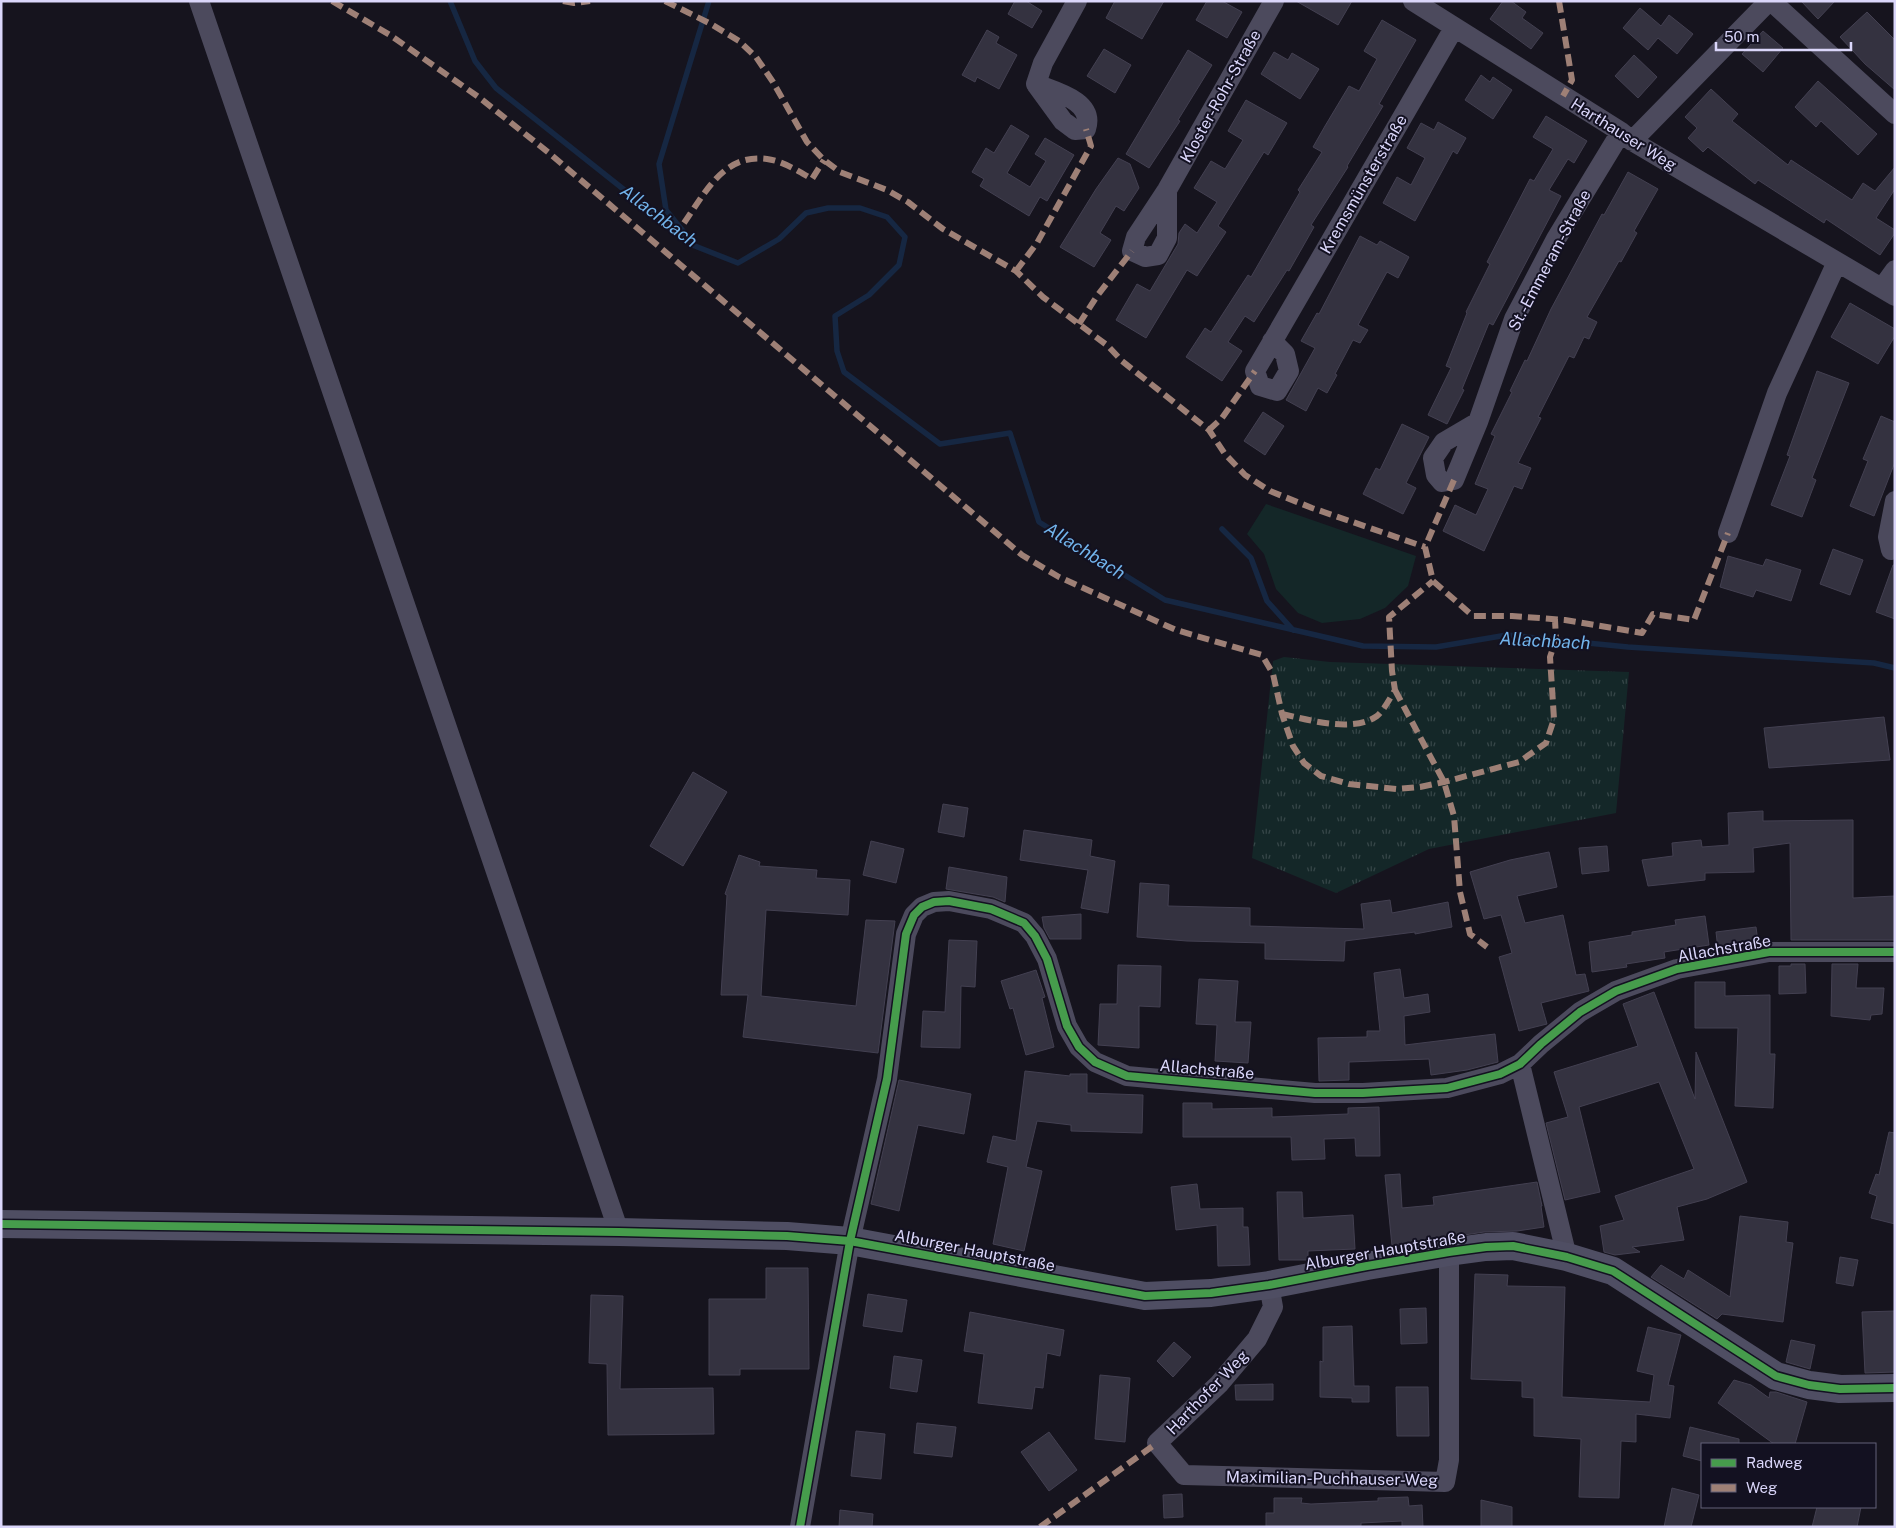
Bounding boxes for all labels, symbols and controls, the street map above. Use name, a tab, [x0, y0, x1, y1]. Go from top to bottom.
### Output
scale bar	[1716, 20, 1851, 52]
street label: Kloster-Rohr-Straße	[1176, 27, 1265, 166]
text: 50 m	[1724, 28, 1759, 45]
street label: Harthauser Weg	[1567, 94, 1680, 175]
street label: Kremsmünsterstraße	[1316, 112, 1411, 257]
water label: Allachbach	[617, 180, 702, 251]
street label: St.-Emmeram-Straße	[1504, 186, 1595, 334]
water label: Allachbach	[1041, 518, 1129, 584]
water label: Allachbach	[1499, 628, 1591, 653]
street label: Allachstraße	[1676, 931, 1772, 966]
street label: Allachstraße	[1159, 1056, 1255, 1083]
street label: Alburger Hauptstraße	[893, 1226, 1057, 1275]
street label: Alburger Hauptstraße	[1303, 1227, 1467, 1274]
street label: Harthofer Weg	[1162, 1346, 1252, 1438]
legend	[1701, 1443, 1876, 1508]
text: Radweg	[1746, 1454, 1803, 1471]
street label: Maximilian-Puchhauser-Weg	[1226, 1467, 1438, 1490]
text: Weg	[1746, 1479, 1777, 1496]

